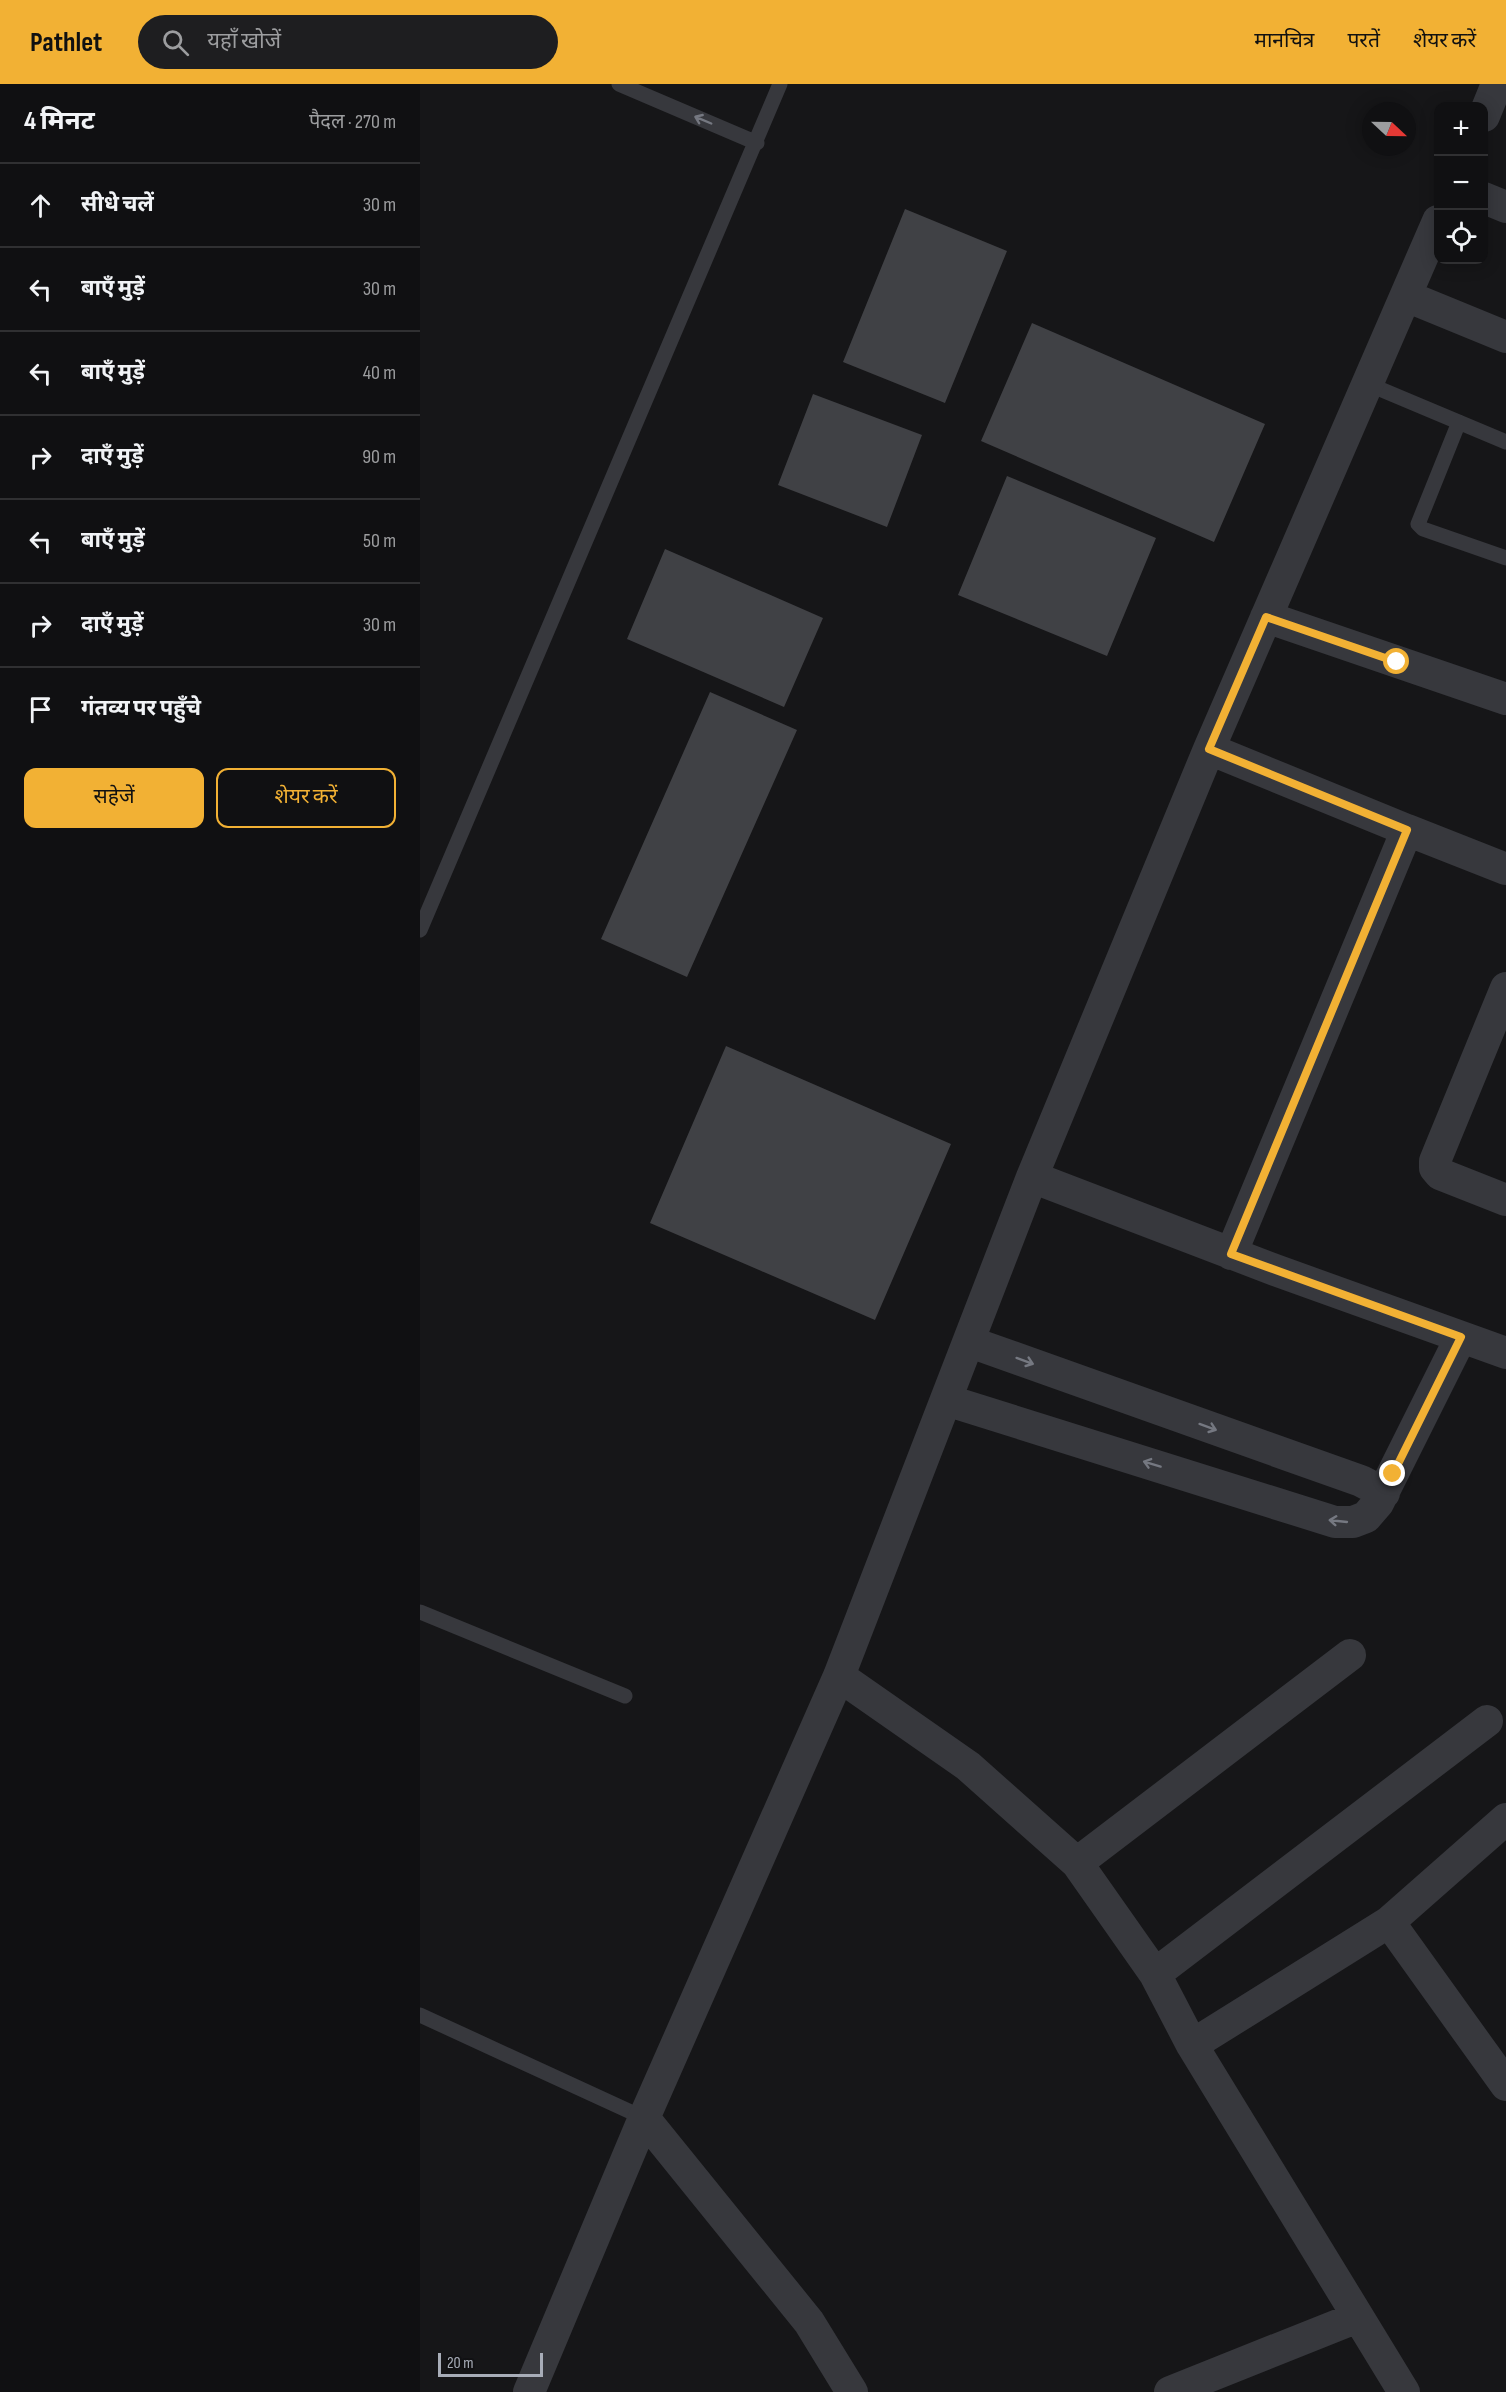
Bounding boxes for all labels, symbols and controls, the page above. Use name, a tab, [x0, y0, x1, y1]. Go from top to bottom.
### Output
search box	[138, 15, 558, 69]
text: Pathlet	[30, 26, 102, 59]
icon: search	[159, 26, 192, 59]
text: यहाँ खोजें	[207, 28, 281, 55]
text: मानचित्र	[1254, 28, 1314, 53]
text: परतें	[1347, 28, 1380, 53]
text: शेयर करें	[1413, 28, 1476, 53]
north arrow	[1362, 102, 1416, 156]
map controls	[1434, 102, 1488, 264]
button: +	[1434, 102, 1488, 156]
text: 4 मिनट	[24, 106, 95, 137]
text: पैदल · 270 m	[309, 110, 396, 134]
one-way arrow	[695, 114, 713, 125]
button: −	[1434, 156, 1488, 210]
icon: ahead	[24, 189, 57, 222]
text: सीधे चलें	[81, 191, 154, 218]
text: 30 m	[363, 193, 396, 217]
button: locate	[1434, 210, 1488, 264]
icon: left	[24, 273, 57, 306]
text: बाएँ मुड़ें	[81, 275, 145, 302]
text: 30 m	[363, 277, 396, 301]
icon: left	[24, 357, 57, 390]
text: बाएँ मुड़ें	[81, 359, 145, 386]
text: 40 m	[363, 361, 396, 385]
icon: right	[24, 441, 57, 474]
text: दाएँ मुड़ें	[81, 443, 144, 470]
text: 90 m	[362, 445, 396, 469]
icon: left	[24, 525, 57, 558]
text: बाएँ मुड़ें	[81, 527, 145, 554]
text: 50 m	[363, 529, 396, 553]
icon: right	[24, 609, 57, 642]
text: दाएँ मुड़ें	[81, 611, 144, 638]
text: 30 m	[363, 613, 396, 637]
route start	[1383, 648, 1409, 674]
icon: arrive	[24, 693, 57, 726]
text: गंतव्य पर पहुँचे	[81, 695, 201, 722]
button: सहेजें	[24, 768, 204, 828]
button: शेयर करें	[216, 768, 396, 828]
one-way arrow	[1015, 1357, 1034, 1368]
one-way arrow	[1198, 1422, 1217, 1433]
one-way arrow	[1143, 1458, 1162, 1469]
route end	[1379, 1460, 1405, 1486]
one-way arrow	[1329, 1515, 1348, 1526]
scale bar	[438, 2350, 543, 2378]
text: 20 m	[447, 2354, 474, 2373]

